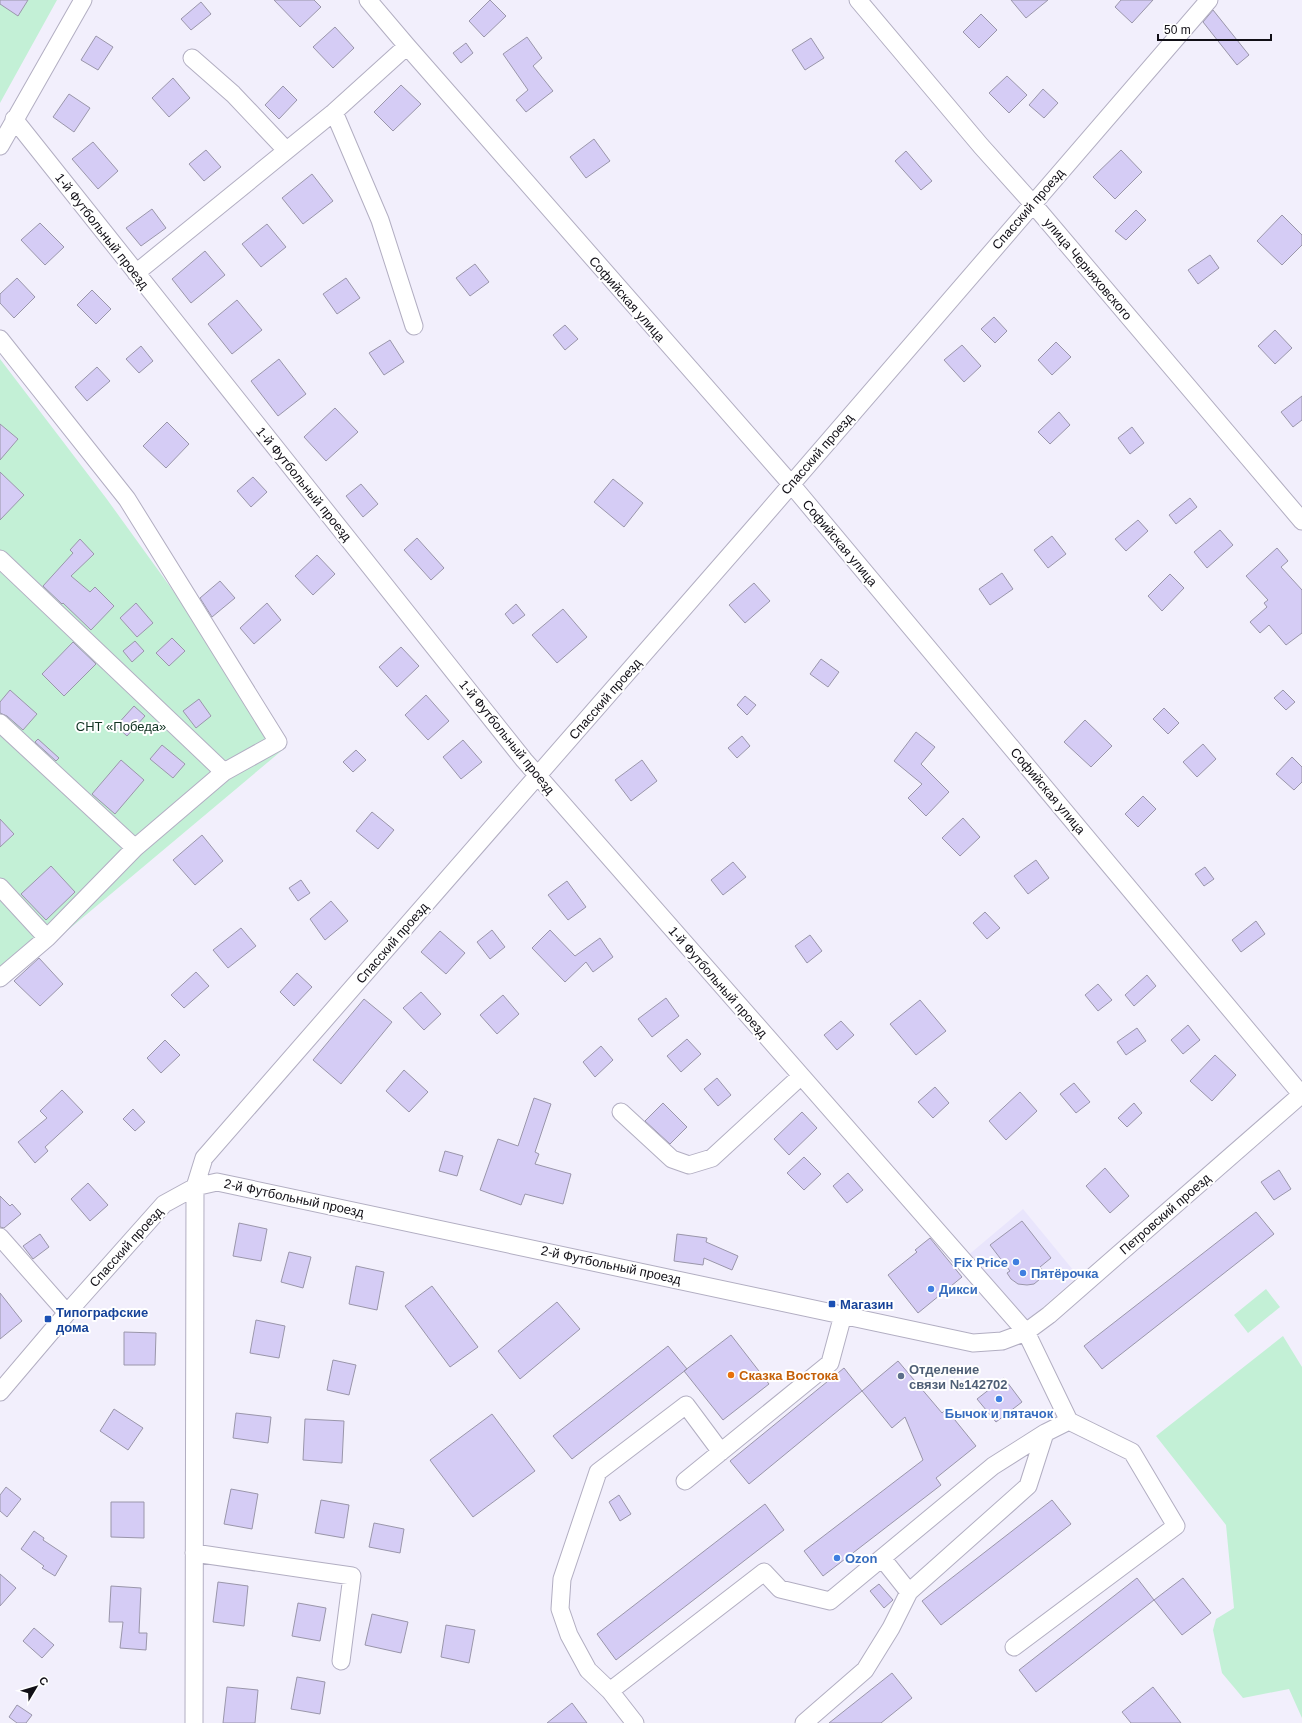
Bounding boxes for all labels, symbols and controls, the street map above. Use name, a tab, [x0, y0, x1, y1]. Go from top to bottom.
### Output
scale bar	[1158, 16, 1271, 42]
text: 50 m	[1164, 23, 1191, 37]
street label: Спасский проезд	[989, 165, 1067, 252]
street label: 1-й Футбольный проезд	[52, 170, 152, 292]
street label: улица Черняховского	[1041, 215, 1135, 323]
street label: Софийская улица	[586, 253, 669, 345]
street label: Спасский проезд	[778, 410, 856, 497]
street label: 1-й Футбольный проезд	[253, 424, 355, 544]
street label: Софийская улица	[800, 497, 881, 590]
street label: Спасский проезд	[566, 655, 644, 742]
street label: 1-й Футбольный проезд	[456, 677, 558, 797]
park label: СНТ «Победа»	[76, 719, 166, 734]
street label: Софийская улица	[1008, 745, 1089, 838]
street label: Спасский проезд	[353, 899, 431, 986]
street label: 1-й Футбольный проезд	[666, 923, 771, 1041]
street label: Петровский проезд	[1117, 1170, 1214, 1257]
street label: 2-й Футбольный проезд	[223, 1176, 366, 1220]
street label: Спасский проезд	[86, 1204, 166, 1290]
street label: 2-й Футбольный проезд	[540, 1243, 683, 1287]
place label: Fix Price	[954, 1255, 1008, 1270]
marker: Fix Price	[1011, 1257, 1021, 1267]
place label: Пятёрочка	[1031, 1266, 1099, 1281]
marker: Пятёрочка	[1018, 1268, 1028, 1278]
place label: Дикси	[939, 1282, 978, 1297]
marker: Дикси	[926, 1284, 936, 1294]
place label: Магазин	[840, 1297, 893, 1312]
marker: Магазин	[827, 1299, 837, 1309]
place label: Типографские дома	[56, 1305, 148, 1335]
marker: Типографские дома	[43, 1314, 53, 1324]
place label: Отделение связи №142702	[909, 1362, 1008, 1392]
place label: Сказка Востока	[739, 1368, 839, 1383]
marker: Сказка Востока	[726, 1370, 736, 1380]
marker: Отделение связи №142702	[896, 1371, 906, 1381]
marker: Бычок и пятачок	[994, 1394, 1004, 1404]
place label: Бычок и пятачок	[945, 1406, 1054, 1421]
place label: Ozon	[845, 1551, 878, 1566]
marker: Ozon	[832, 1553, 842, 1563]
north arrow	[16, 1667, 56, 1707]
text: С	[37, 1674, 51, 1688]

